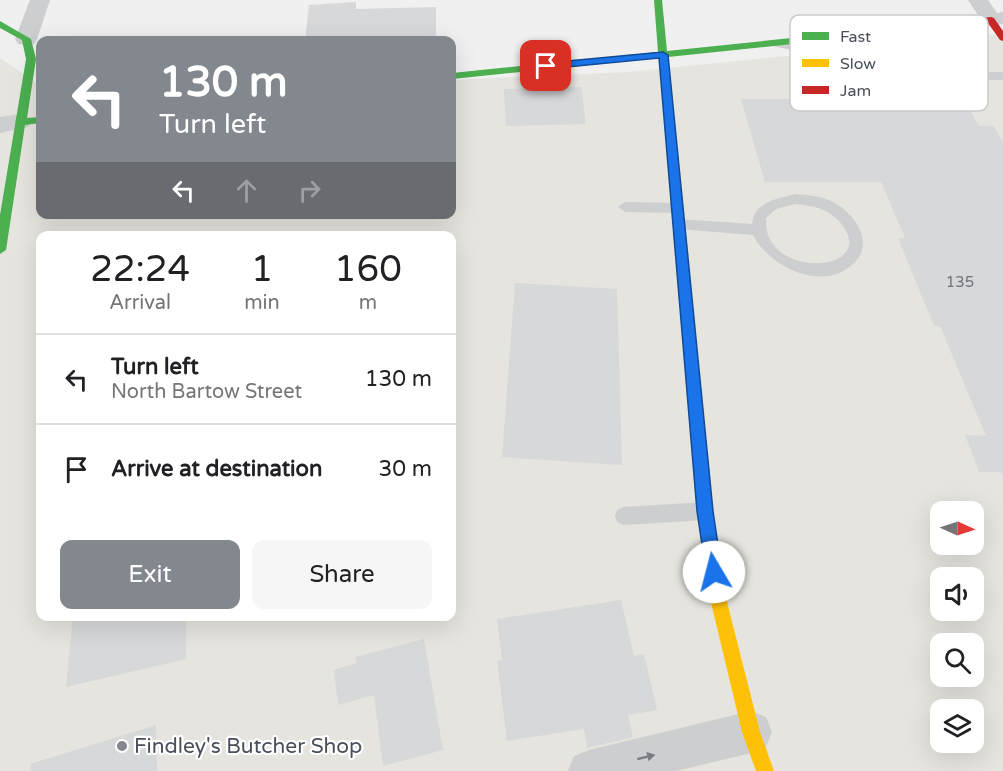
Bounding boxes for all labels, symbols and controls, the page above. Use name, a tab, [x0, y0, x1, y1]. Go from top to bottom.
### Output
legend	[790, 15, 988, 111]
text: Fast	[840, 27, 871, 47]
pin	[520, 40, 571, 91]
icon: arrive	[529, 49, 562, 82]
text: Slow	[840, 54, 876, 74]
text: 130 m	[159, 57, 288, 108]
icon: left	[60, 60, 138, 138]
text: Jam	[840, 81, 871, 101]
text: Turn left	[159, 108, 266, 141]
icon: left	[167, 174, 200, 207]
icon: ahead	[230, 174, 263, 207]
icon: right	[293, 174, 326, 207]
text: 22:24	[90, 248, 190, 291]
text: 1	[251, 248, 273, 291]
text: 160	[334, 248, 402, 291]
house number: 135	[946, 273, 974, 291]
text: Arrival	[109, 291, 171, 315]
text: min	[244, 291, 280, 315]
text: m	[359, 291, 377, 315]
text: Turn left	[111, 354, 199, 380]
icon: left	[60, 363, 93, 396]
text: 130 m	[365, 366, 432, 392]
text: North Bartow Street	[111, 380, 302, 404]
icon: arrive	[60, 453, 93, 486]
text: Arrive at destination	[111, 456, 322, 482]
text: 30 m	[378, 456, 432, 482]
north arrow	[930, 501, 984, 555]
map controls	[930, 501, 984, 753]
button: Exit	[60, 540, 240, 609]
button: Share	[252, 540, 432, 609]
position arrow	[682, 540, 746, 604]
button: sound	[930, 567, 984, 621]
button: search	[930, 633, 984, 687]
button: layers	[930, 699, 984, 753]
place label: Findley's Butcher Shop	[134, 734, 362, 759]
marker: Findley's Butcher Shop	[115, 739, 129, 753]
one-way arrow	[636, 752, 655, 762]

